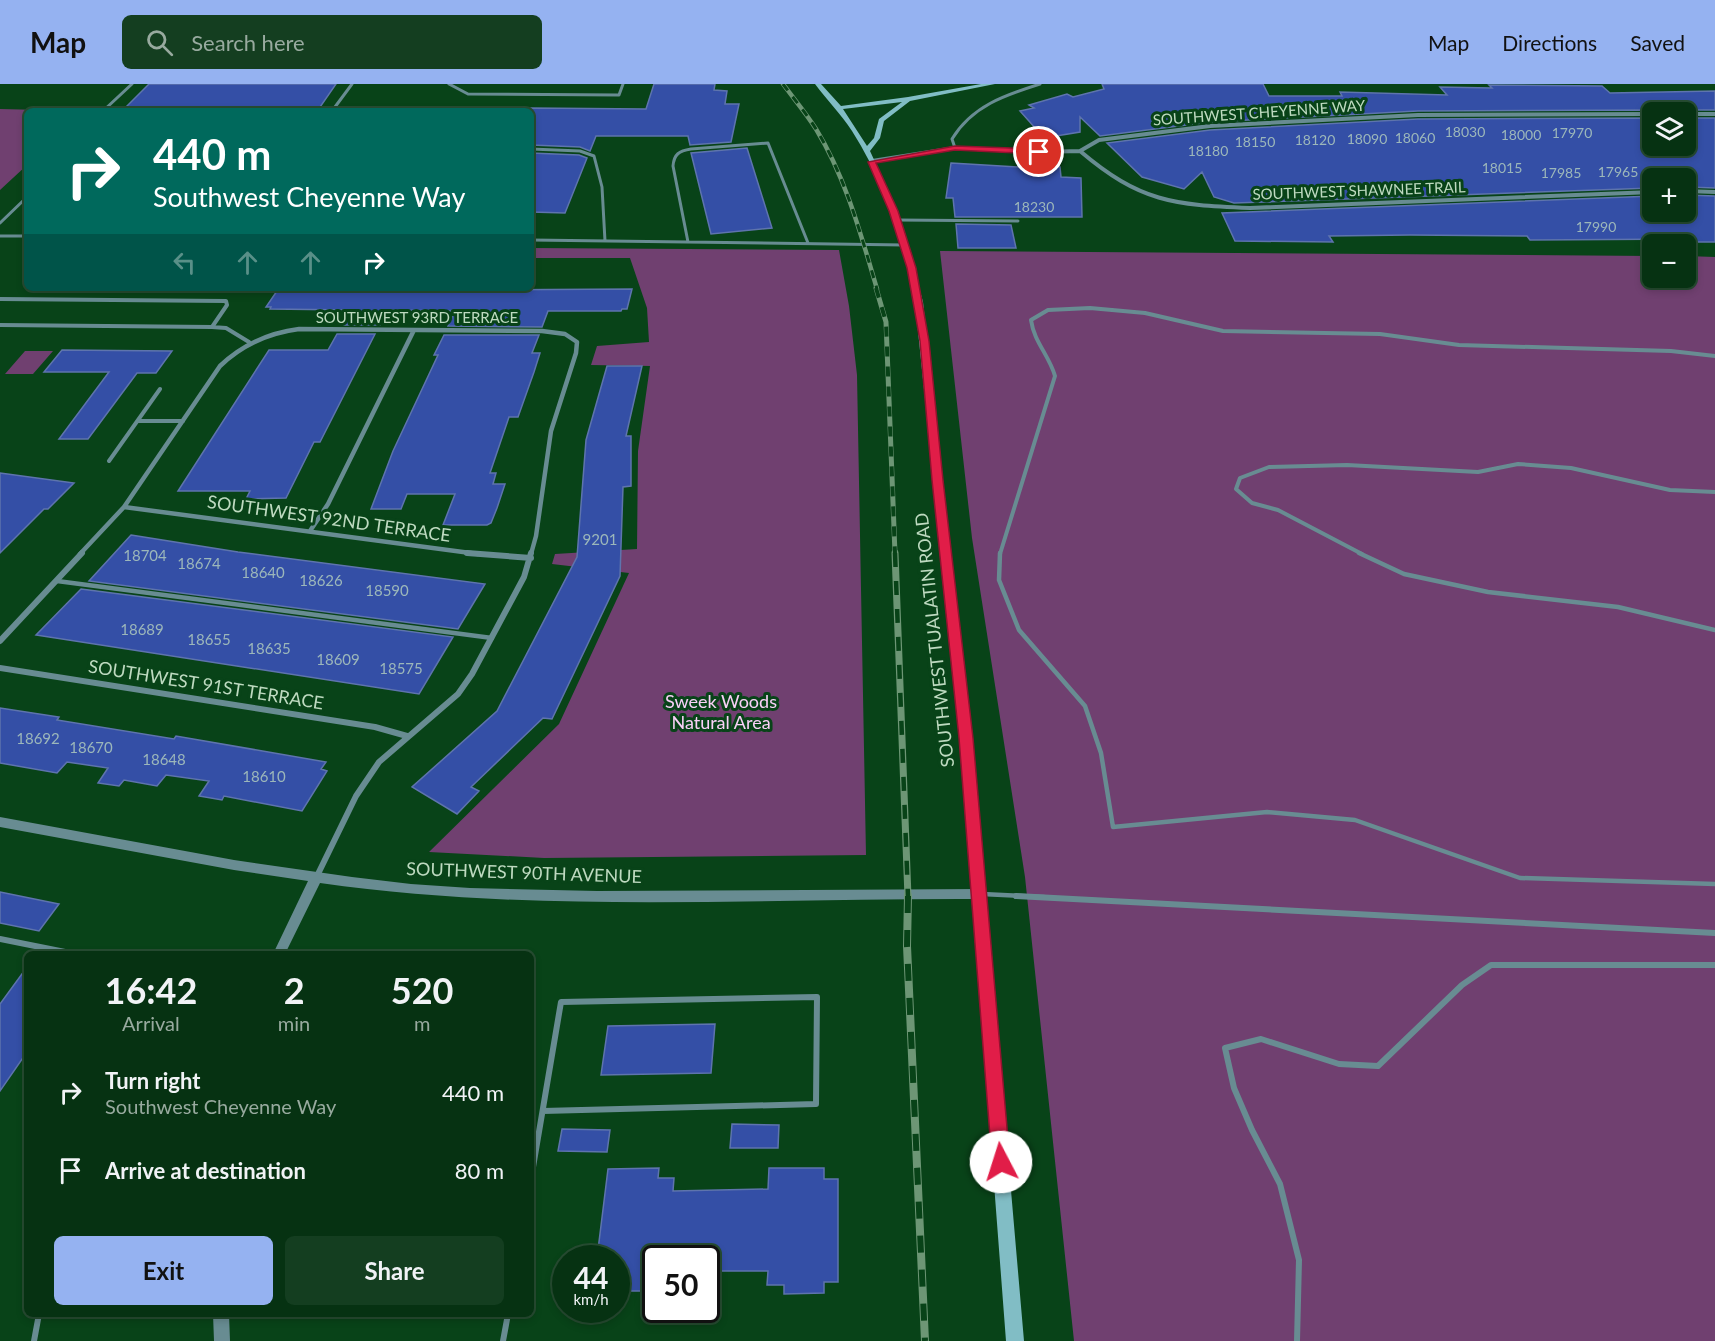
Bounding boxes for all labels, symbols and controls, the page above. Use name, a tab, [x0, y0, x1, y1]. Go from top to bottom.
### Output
search box	[122, 15, 542, 69]
text: Map	[30, 25, 86, 59]
icon: search	[143, 26, 176, 59]
text: Search here	[191, 29, 305, 56]
text: Map	[1428, 30, 1469, 55]
text: Directions	[1502, 30, 1597, 55]
text: Saved	[1630, 30, 1685, 55]
street label: SOUTHWEST CHEYENNE WAY	[1152, 96, 1366, 128]
map controls	[1642, 102, 1696, 288]
button: layers	[1642, 102, 1696, 156]
house number: 18030	[1445, 123, 1485, 140]
house number: 17970	[1552, 124, 1592, 141]
pin	[1013, 126, 1064, 177]
house number: 18000	[1501, 126, 1541, 143]
text: 440 m	[153, 129, 271, 179]
house number: 18060	[1395, 129, 1435, 146]
house number: 18090	[1347, 130, 1387, 147]
house number: 18120	[1295, 131, 1335, 148]
icon: right	[54, 132, 132, 210]
house number: 18150	[1235, 133, 1275, 150]
icon: arrive	[1022, 135, 1055, 168]
house number: 18180	[1188, 142, 1228, 159]
house number: 18015	[1482, 159, 1522, 176]
house number: 17965	[1598, 163, 1638, 180]
house number: 17985	[1541, 164, 1581, 181]
button: +	[1642, 168, 1696, 222]
street label: SOUTHWEST SHAWNEE TRAIL	[1252, 177, 1466, 203]
text: Southwest Cheyenne Way	[153, 180, 465, 213]
house number: 18230	[1014, 198, 1054, 215]
house number: 17990	[1576, 218, 1616, 235]
button: −	[1642, 234, 1696, 288]
icon: left	[168, 246, 201, 279]
icon: ahead	[231, 246, 264, 279]
icon: ahead	[294, 246, 327, 279]
icon: right	[357, 246, 390, 279]
street label: SOUTHWEST 93RD TERRACE	[316, 308, 518, 326]
street label: SOUTHWEST 92ND TERRACE	[206, 490, 452, 546]
street label: SOUTHWEST TUALATIN ROAD	[910, 512, 958, 768]
house number: 9201	[583, 530, 617, 548]
house number: 18704	[123, 546, 167, 564]
house number: 18674	[177, 554, 221, 572]
house number: 18640	[241, 563, 285, 581]
house number: 18626	[299, 571, 343, 589]
house number: 18590	[365, 581, 409, 599]
house number: 18689	[120, 620, 164, 638]
house number: 18655	[187, 630, 231, 648]
house number: 18635	[247, 639, 291, 657]
house number: 18609	[316, 650, 360, 668]
street label: SOUTHWEST 91ST TERRACE	[87, 655, 325, 713]
house number: 18575	[379, 659, 423, 677]
park label: Sweek Woods Natural Area	[665, 690, 777, 733]
house number: 18692	[16, 729, 60, 747]
house number: 18670	[69, 738, 113, 756]
house number: 18648	[142, 750, 186, 768]
house number: 18610	[242, 767, 286, 785]
street label: SOUTHWEST 90TH AVENUE	[406, 857, 642, 887]
text: 16:42	[105, 968, 197, 1012]
text: 2	[284, 968, 305, 1012]
text: 520	[391, 968, 453, 1012]
text: Arrival	[122, 1011, 180, 1035]
text: min	[278, 1011, 310, 1035]
text: m	[414, 1011, 430, 1035]
text: Turn right	[105, 1067, 200, 1094]
icon: right	[54, 1076, 87, 1109]
text: 440 m	[442, 1079, 504, 1106]
text: Southwest Cheyenne Way	[105, 1094, 336, 1118]
position arrow	[969, 1130, 1033, 1194]
icon: arrive	[54, 1154, 87, 1187]
text: Arrive at destination	[105, 1157, 306, 1184]
text: 80 m	[455, 1157, 504, 1184]
button: Exit	[54, 1236, 273, 1305]
button: Share	[285, 1236, 504, 1305]
speed limit sign: 50	[642, 1245, 720, 1323]
text: 44	[574, 1259, 608, 1295]
text: km/h	[573, 1290, 609, 1308]

